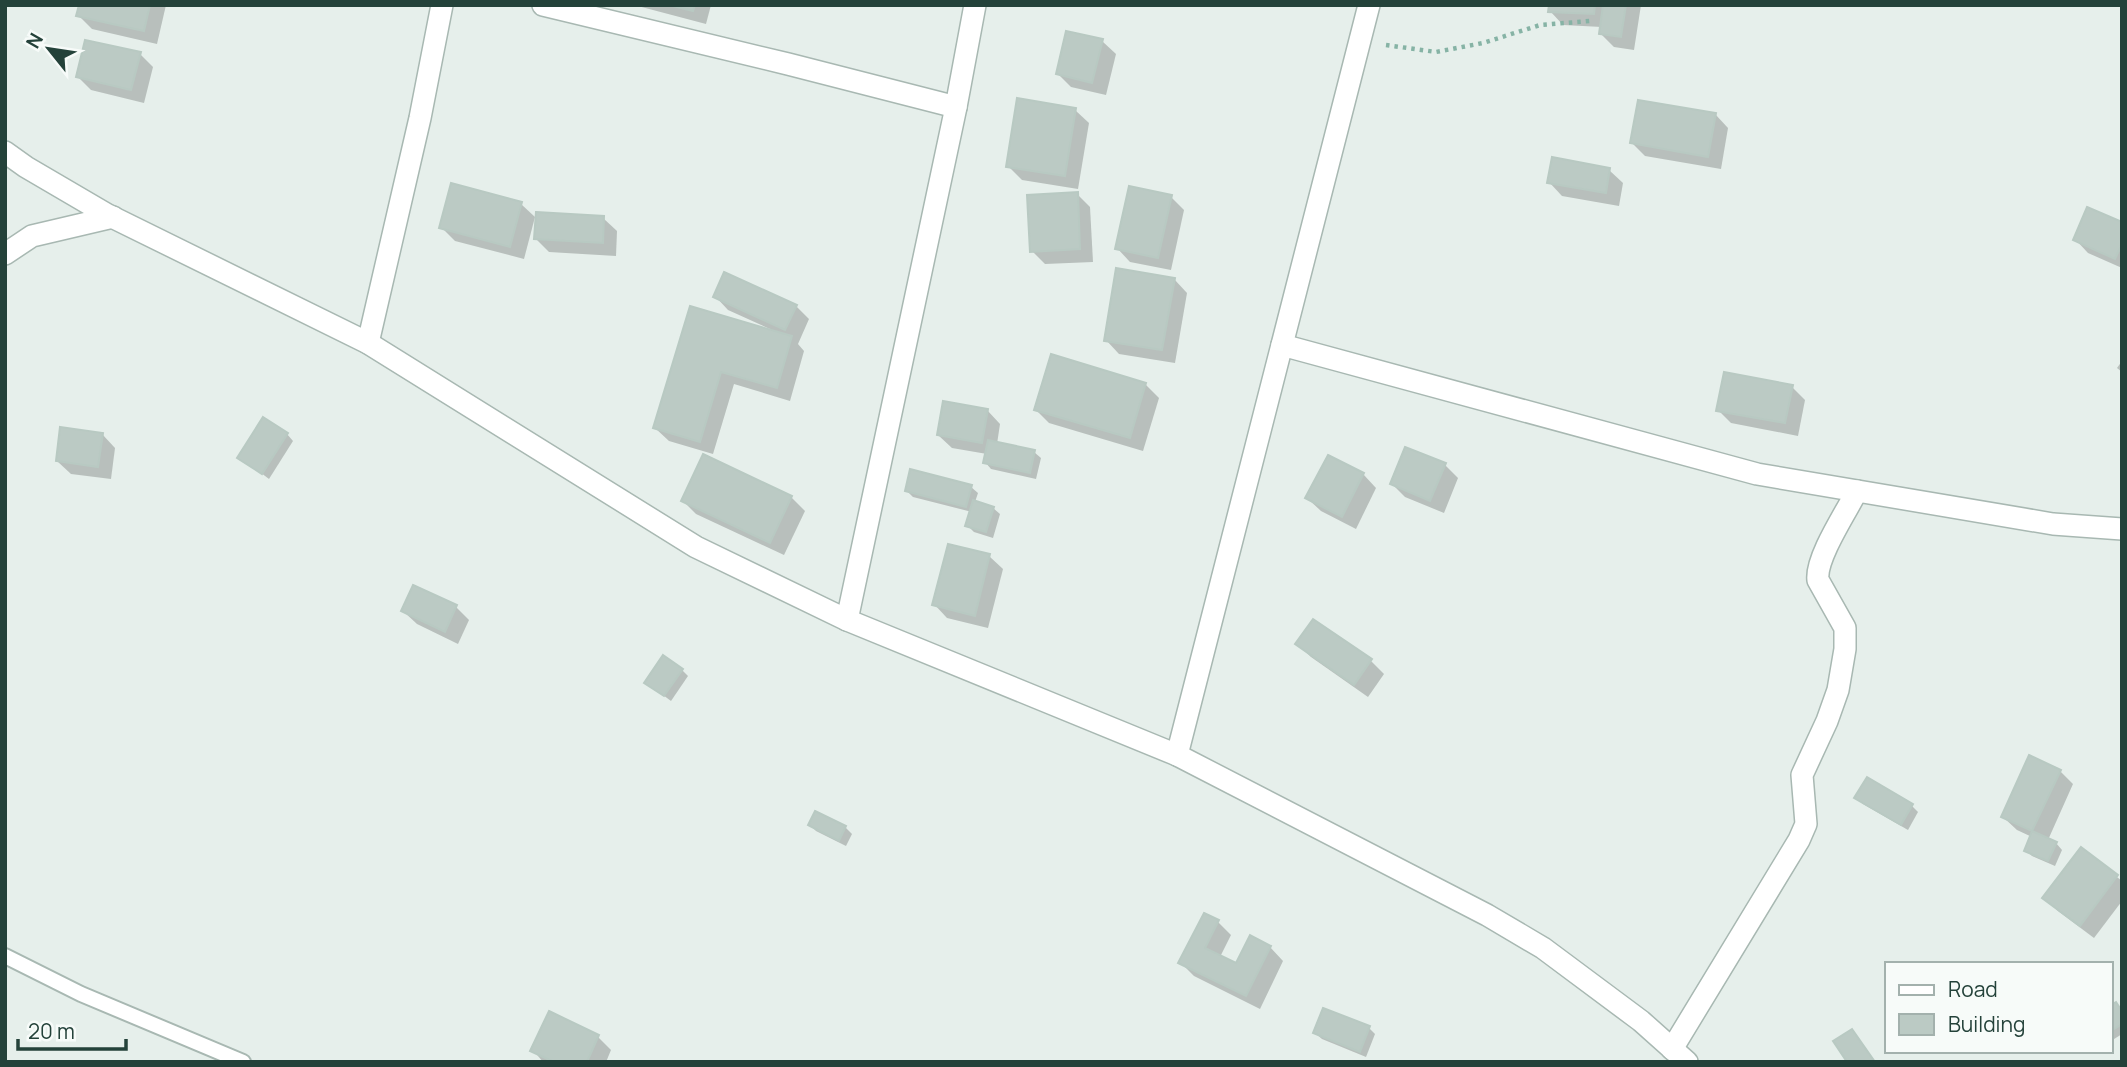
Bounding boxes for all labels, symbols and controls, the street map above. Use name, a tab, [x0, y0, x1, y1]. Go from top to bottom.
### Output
north arrow	[14, 14, 84, 84]
text: N	[20, 28, 49, 53]
legend	[1885, 962, 2113, 1053]
text: Road	[1948, 975, 1998, 1003]
scale bar	[18, 1007, 126, 1052]
text: Building	[1948, 1010, 2025, 1038]
text: 20 m	[28, 1017, 75, 1045]

